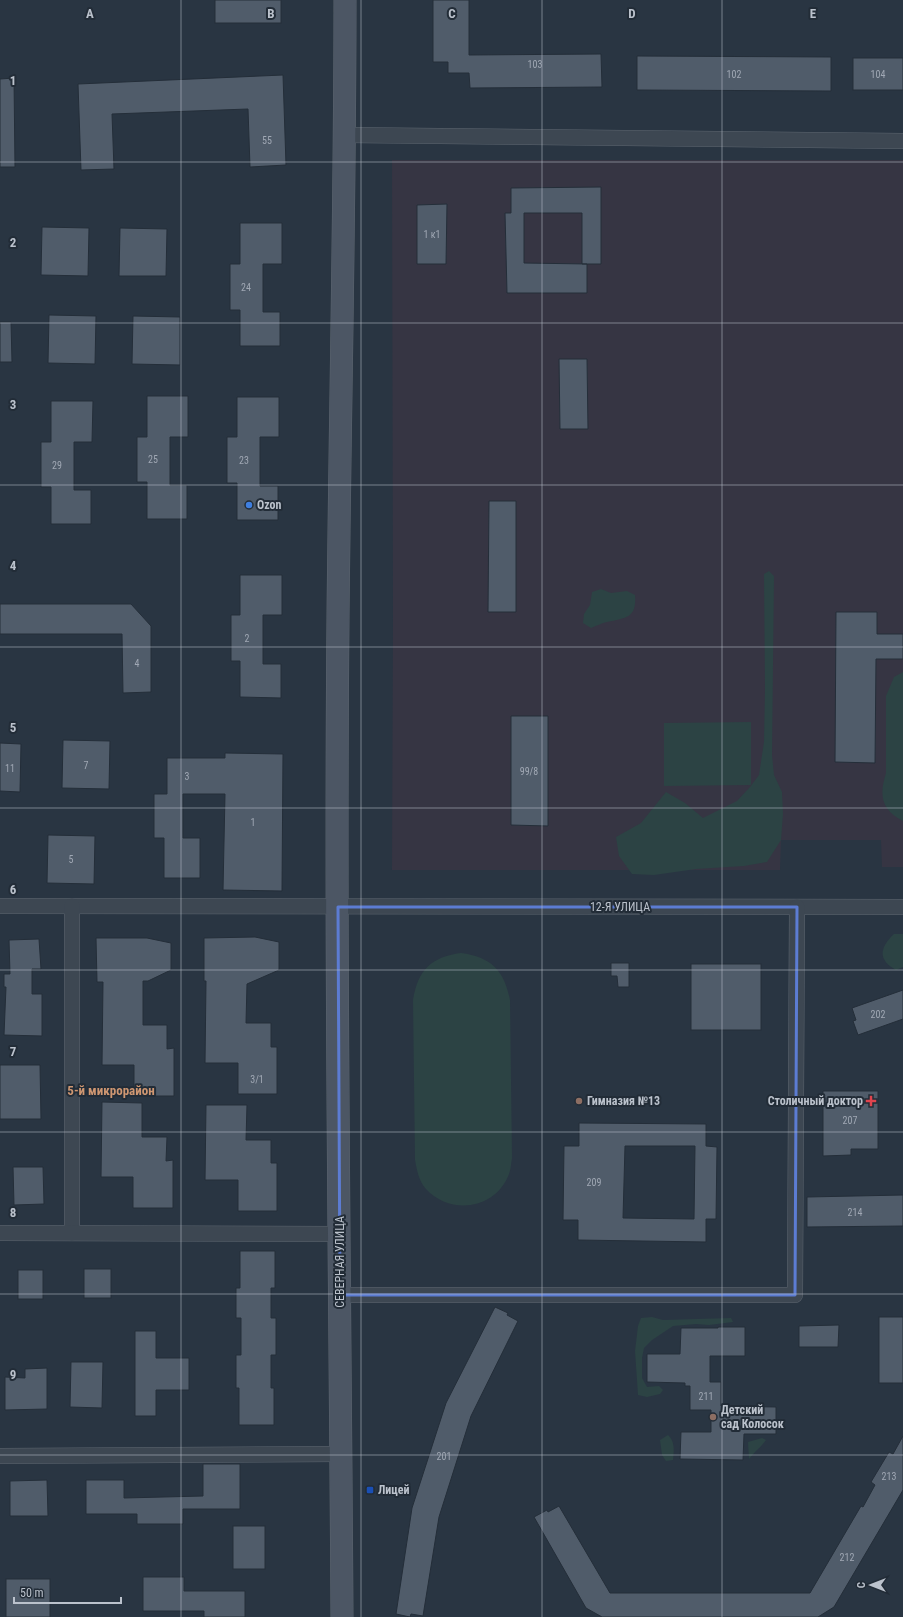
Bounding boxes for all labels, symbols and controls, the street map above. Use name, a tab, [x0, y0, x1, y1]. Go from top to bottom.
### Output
text: A	[86, 6, 94, 21]
text: B	[267, 6, 275, 21]
text: C	[448, 6, 456, 21]
text: D	[628, 6, 636, 21]
text: E	[810, 6, 817, 21]
house number: 103	[528, 59, 542, 70]
house number: 102	[727, 69, 741, 80]
house number: 104	[871, 69, 885, 80]
text: 1	[10, 73, 16, 88]
house number: 55	[262, 135, 272, 146]
house number: 1 к1	[424, 229, 440, 240]
text: 2	[10, 235, 17, 250]
house number: 24	[241, 282, 251, 293]
text: 3	[10, 397, 16, 412]
house number: 25	[148, 454, 158, 465]
house number: 23	[239, 455, 249, 466]
house number: 29	[52, 460, 62, 471]
place label: Ozon	[257, 498, 282, 512]
marker: Ozon	[244, 500, 254, 510]
text: 4	[10, 558, 17, 573]
house number: 2	[245, 633, 250, 644]
house number: 4	[135, 658, 140, 669]
text: 5	[10, 720, 17, 735]
house number: 7	[84, 760, 89, 771]
house number: 11	[5, 763, 15, 774]
house number: 99/8	[520, 766, 538, 777]
house number: 3	[185, 771, 190, 782]
house number: 1	[251, 817, 255, 828]
house number: 5	[69, 854, 74, 865]
text: 6	[10, 882, 17, 897]
street label: 12-Я УЛИЦА	[590, 900, 650, 914]
house number: 202	[871, 1009, 885, 1020]
text: 7	[10, 1044, 17, 1059]
house number: 3/1	[250, 1074, 264, 1085]
district label: 5-й микрорайон	[67, 1083, 155, 1098]
place label: Гимназия №13	[587, 1094, 660, 1108]
place label: Столичный доктор	[768, 1094, 863, 1108]
marker: Гимназия №13	[574, 1096, 584, 1106]
marker: Столичный доктор	[866, 1096, 876, 1106]
house number: 207	[843, 1115, 857, 1126]
house number: 209	[587, 1177, 601, 1188]
text: 8	[10, 1205, 16, 1220]
house number: 214	[848, 1207, 862, 1218]
street label: СЕВЕРНАЯ УЛИЦА	[333, 1216, 347, 1308]
text: 9	[10, 1367, 16, 1382]
house number: 211	[699, 1391, 713, 1402]
place label: Детский сад Колосок	[721, 1403, 784, 1431]
marker: Детский сад Колосок	[708, 1412, 718, 1422]
house number: 201	[437, 1451, 451, 1462]
house number: 213	[882, 1471, 896, 1482]
place label: Лицей	[378, 1483, 410, 1497]
marker: Лицей	[365, 1485, 375, 1495]
house number: 212	[840, 1552, 854, 1563]
north arrow	[851, 1565, 891, 1605]
scale bar	[14, 1579, 121, 1605]
text: С	[855, 1582, 868, 1588]
text: 50 m	[20, 1586, 44, 1600]

